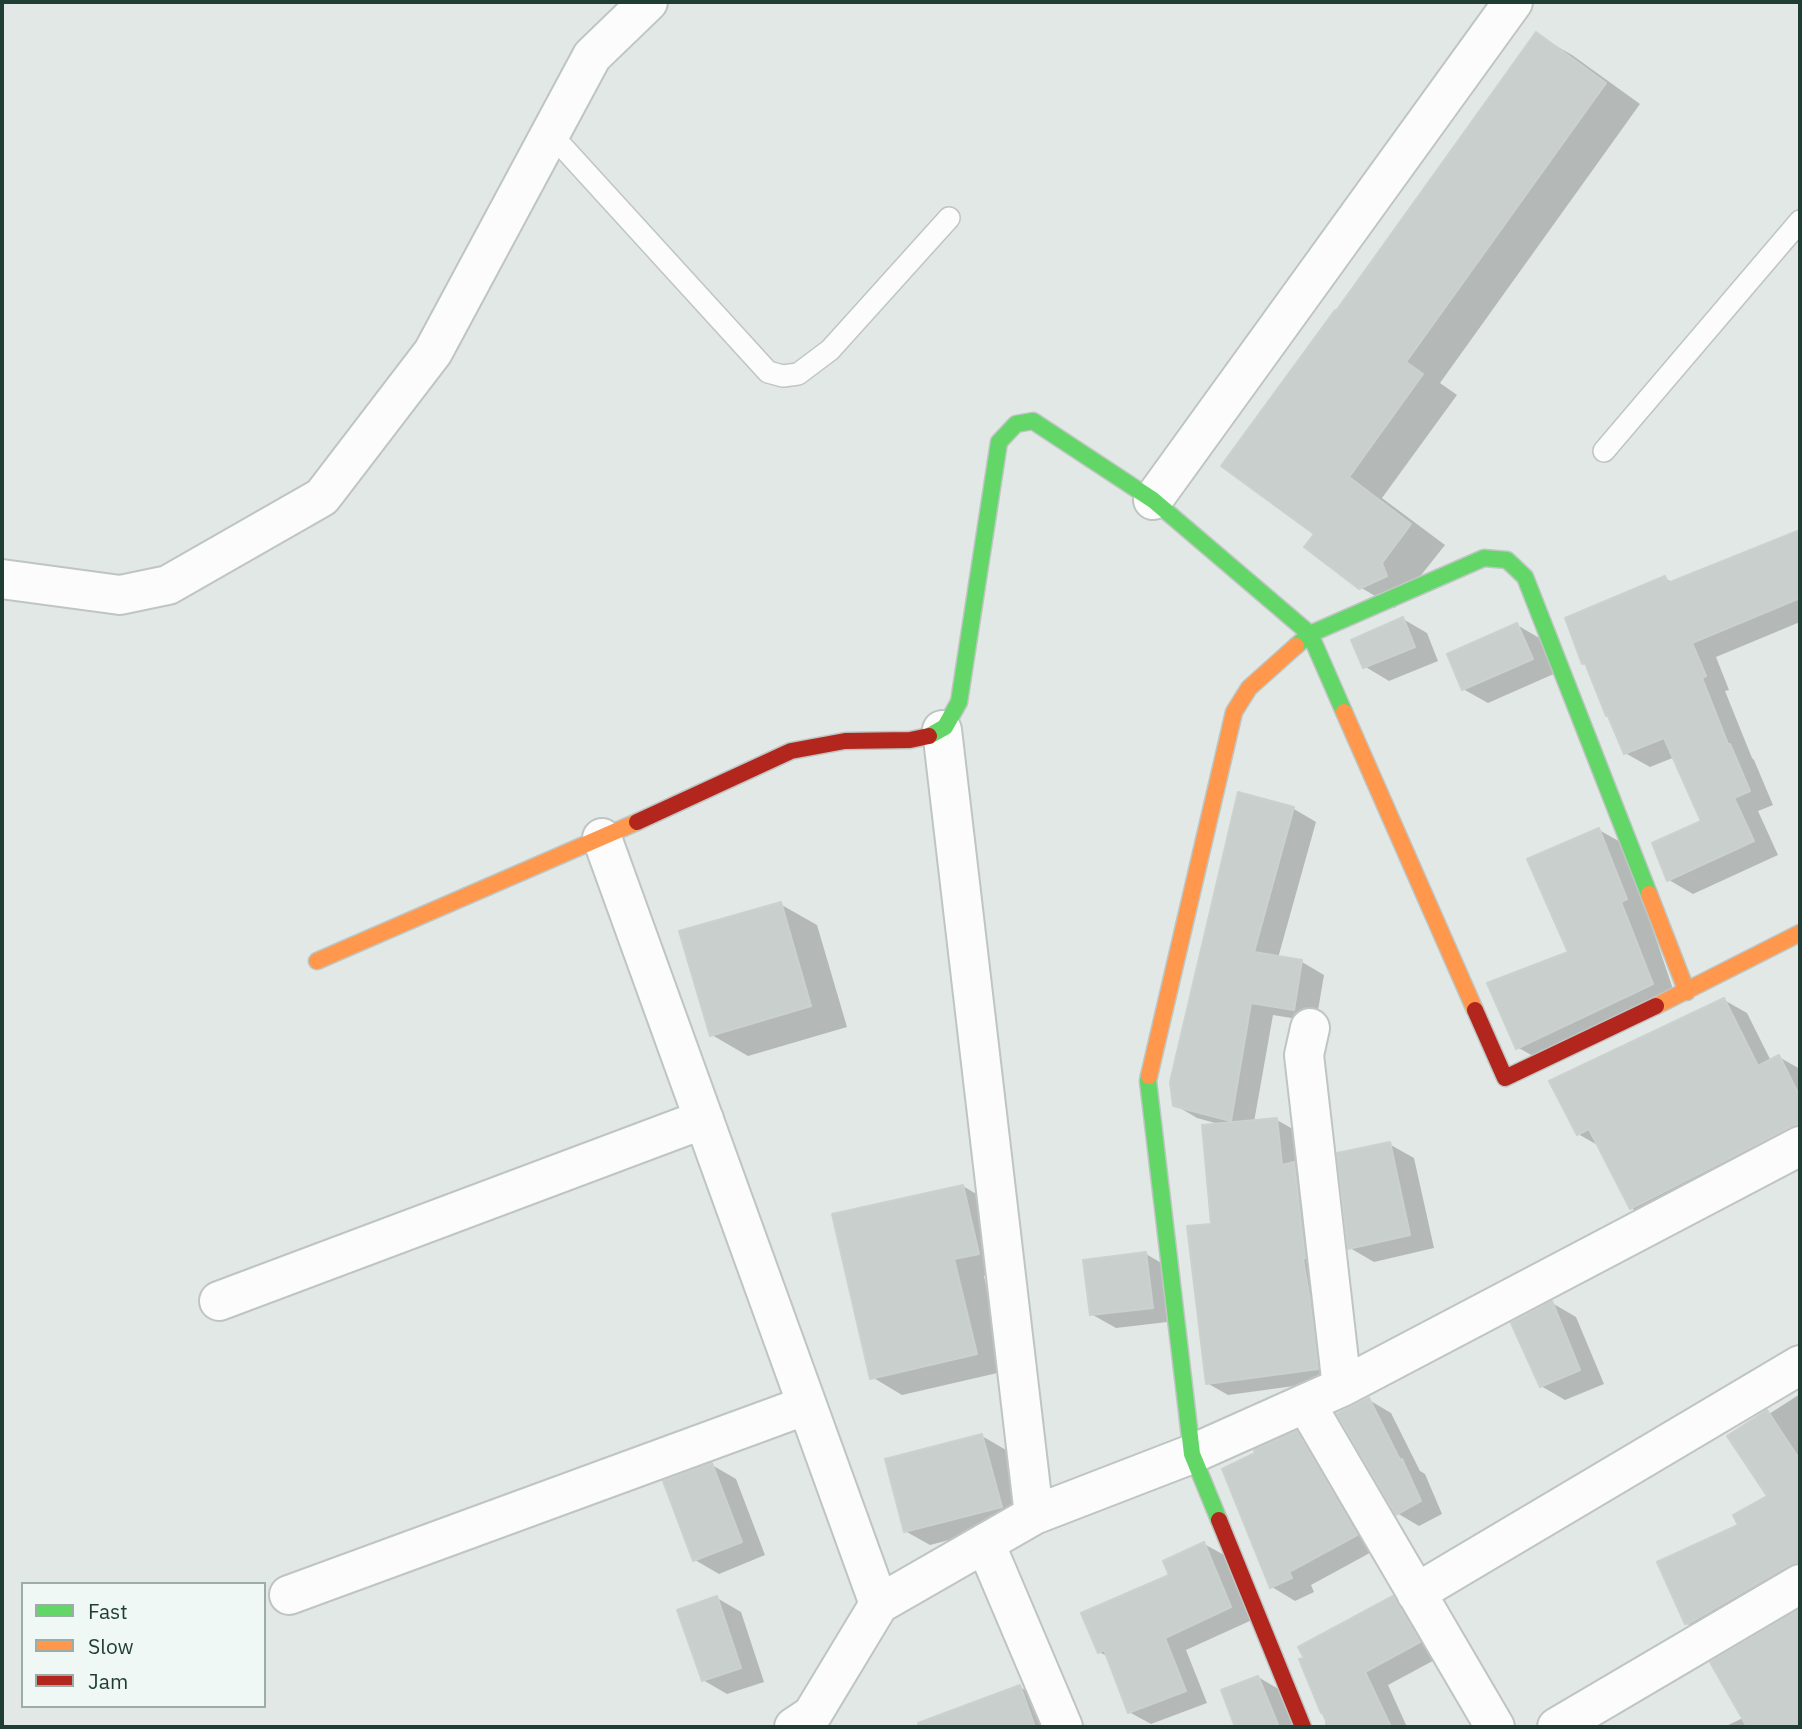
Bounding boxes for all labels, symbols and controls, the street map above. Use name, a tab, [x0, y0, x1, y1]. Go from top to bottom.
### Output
legend	[21, 1582, 266, 1708]
text: Fast	[88, 1597, 128, 1625]
text: Slow	[88, 1632, 134, 1660]
text: Jam	[88, 1667, 128, 1695]

